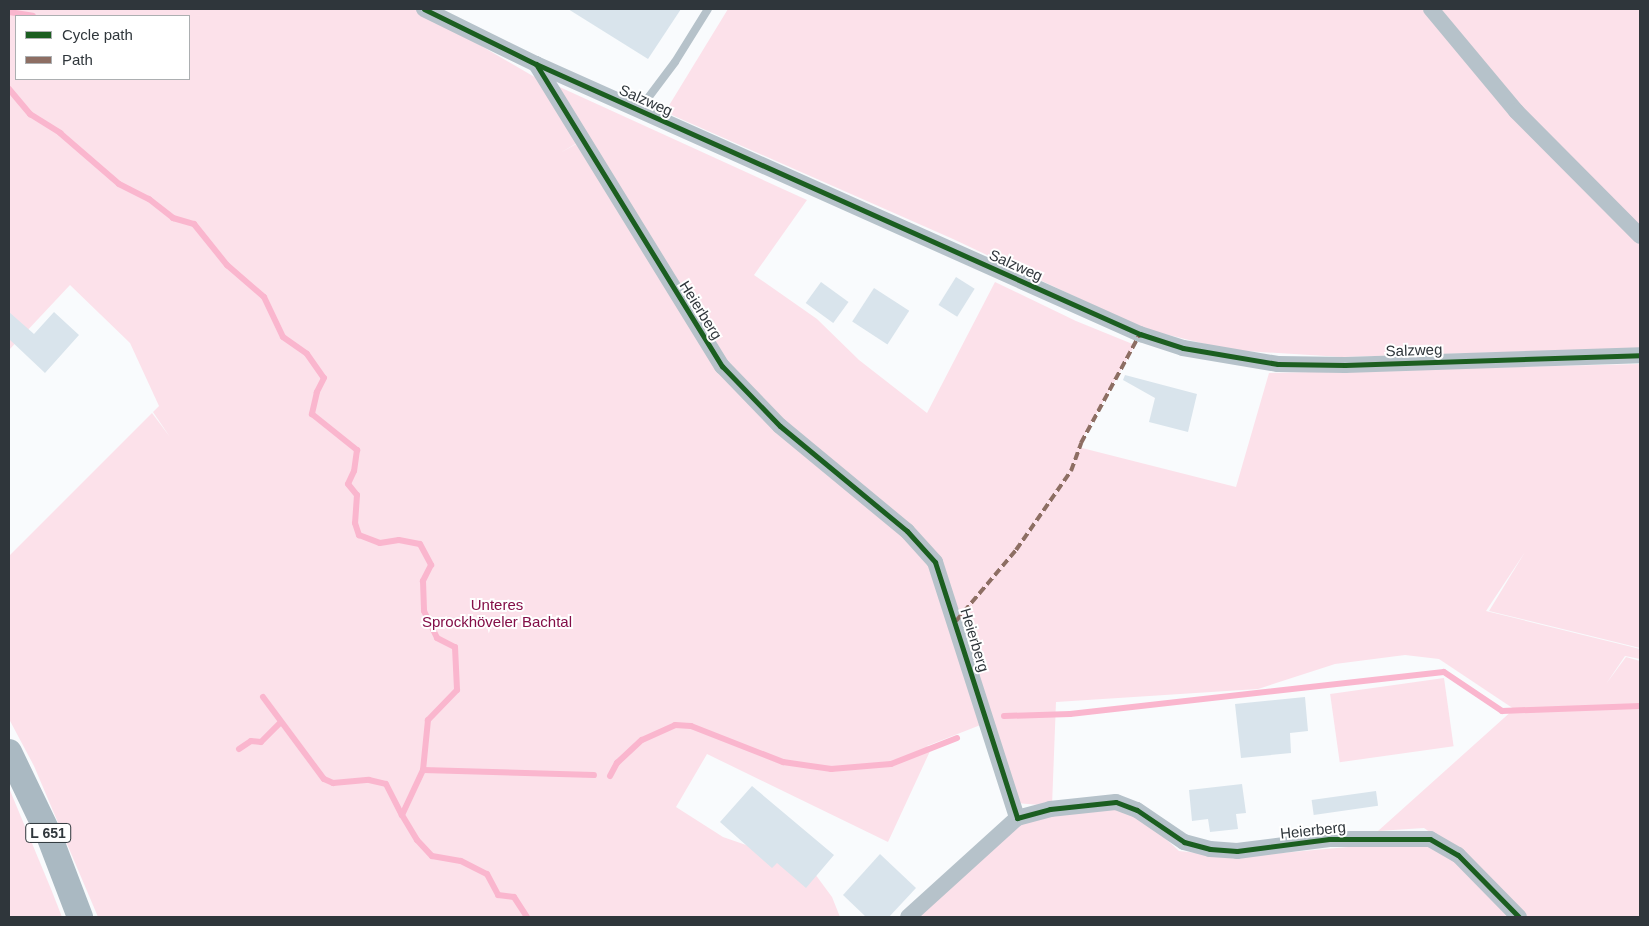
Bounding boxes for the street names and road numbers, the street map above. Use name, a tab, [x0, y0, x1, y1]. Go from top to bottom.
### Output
street label: Salzweg	[616, 80, 676, 120]
street label: Salzweg	[986, 245, 1046, 285]
street label: Heierberg	[676, 277, 726, 343]
street label: Salzweg	[1385, 340, 1443, 360]
street label: Heierberg	[957, 606, 993, 674]
street label: Heierberg	[1279, 818, 1347, 842]
road number: L 651	[24, 821, 72, 844]

